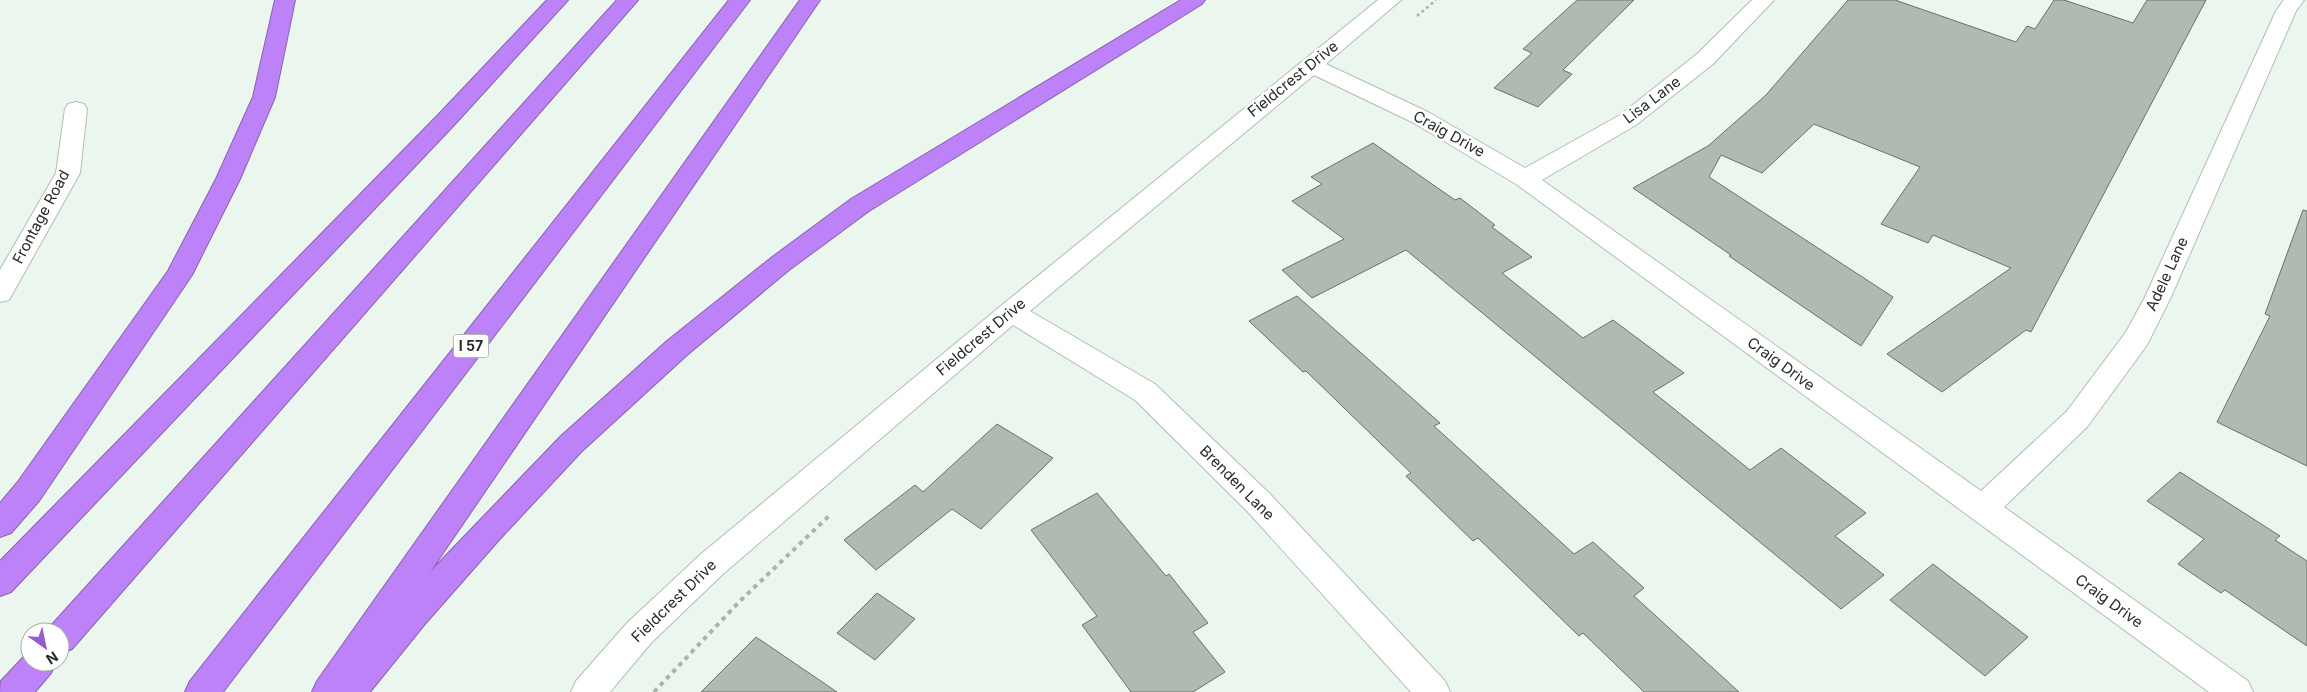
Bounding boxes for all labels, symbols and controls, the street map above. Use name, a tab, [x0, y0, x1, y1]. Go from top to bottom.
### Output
street label: Fieldcrest Drive	[1244, 36, 1342, 121]
street label: Lisa Lane	[1619, 72, 1684, 127]
street label: Craig Drive	[1410, 106, 1489, 161]
street label: Frontage Road	[8, 167, 73, 267]
street label: Adele Lane	[2141, 234, 2192, 314]
street label: Fieldcrest Drive	[932, 294, 1029, 380]
street label: Craig Drive	[1744, 333, 1819, 395]
road number: I 57	[454, 334, 488, 358]
street label: Brenden Lane	[1196, 441, 1279, 524]
street label: Fieldcrest Drive	[627, 555, 720, 646]
street label: Craig Drive	[2072, 570, 2147, 632]
north arrow	[20, 622, 70, 672]
text: N	[43, 648, 61, 668]

